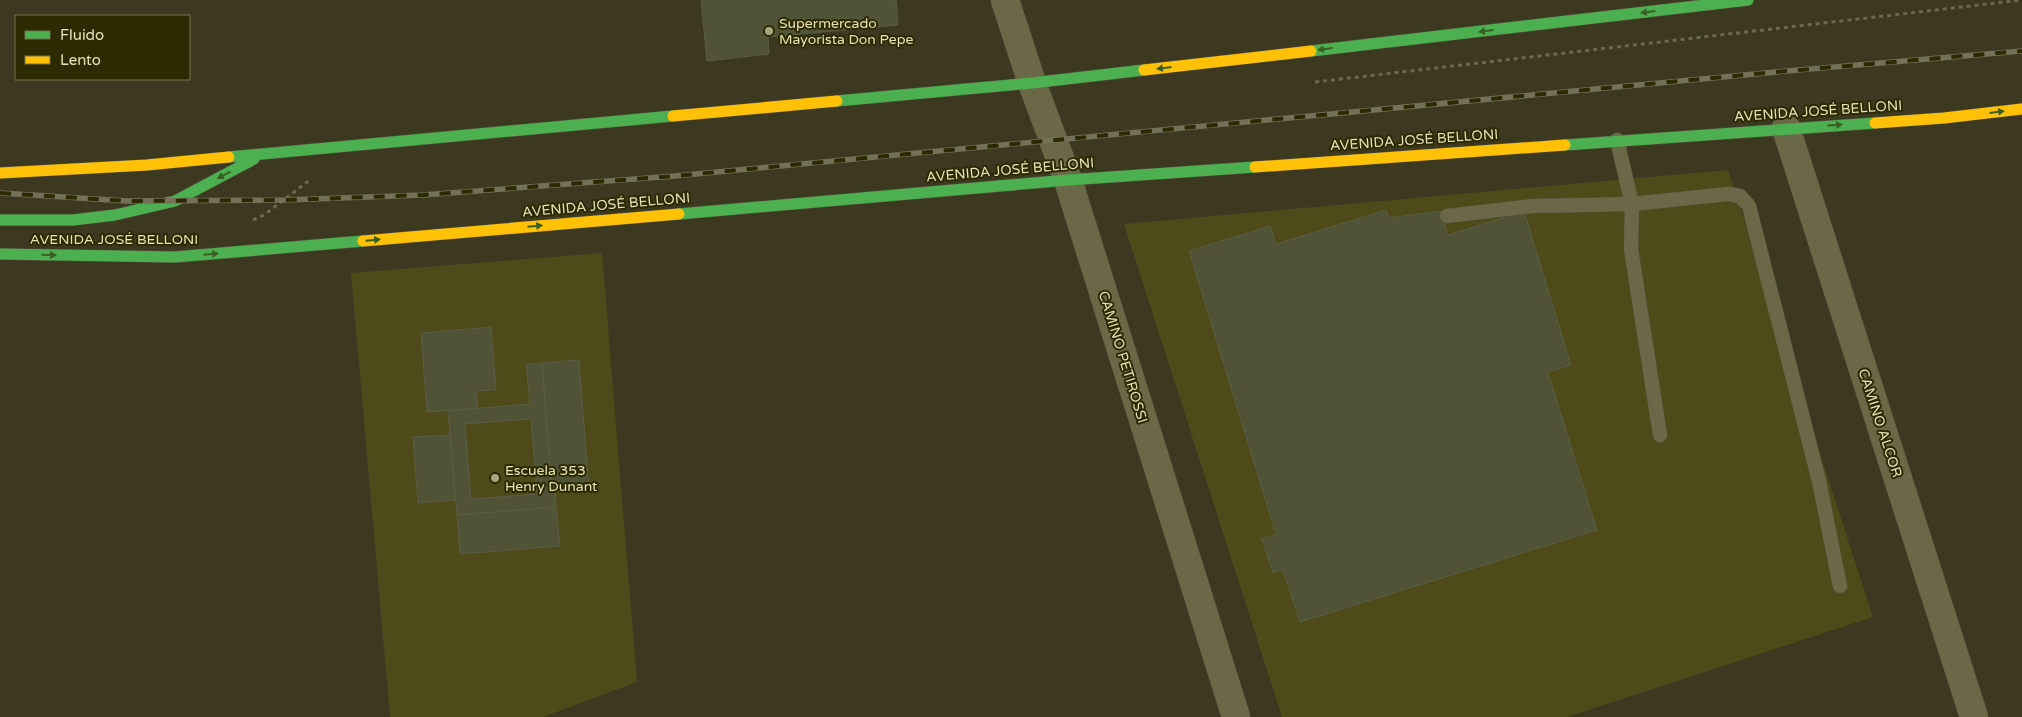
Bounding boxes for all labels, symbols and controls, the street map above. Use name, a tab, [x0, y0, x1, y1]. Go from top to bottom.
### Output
one-way arrow	[1640, 8, 1656, 16]
legend	[15, 15, 190, 80]
place label: Supermercado Mayorista Don Pepe	[779, 15, 913, 48]
marker: Supermercado Mayorista Don Pepe	[763, 25, 775, 37]
text: Fluido	[60, 26, 104, 44]
one-way arrow	[1478, 27, 1494, 35]
one-way arrow	[1317, 45, 1333, 53]
text: Lento	[60, 51, 101, 69]
one-way arrow	[1155, 64, 1171, 72]
street label: AVENIDA JOSÉ BELLONI	[1733, 97, 1903, 125]
one-way arrow	[1989, 108, 2005, 116]
one-way arrow	[1827, 121, 1843, 129]
street label: AVENIDA JOSÉ BELLONI	[1329, 126, 1499, 154]
street label: AVENIDA JOSÉ BELLONI	[925, 154, 1095, 186]
one-way arrow	[216, 171, 231, 179]
street label: AVENIDA JOSÉ BELLONI	[521, 189, 691, 221]
one-way arrow	[527, 222, 543, 230]
street label: AVENIDA JOSÉ BELLONI	[30, 231, 198, 248]
one-way arrow	[365, 236, 381, 244]
one-way arrow	[203, 250, 219, 258]
one-way arrow	[41, 251, 57, 259]
street label: CAMINO PETIROSSI	[1095, 289, 1151, 425]
street label: CAMINO ALCOR	[1854, 367, 1906, 480]
place label: Escuela 353 Henry Dunant	[505, 462, 598, 495]
marker: Escuela 353 Henry Dunant	[489, 472, 501, 484]

